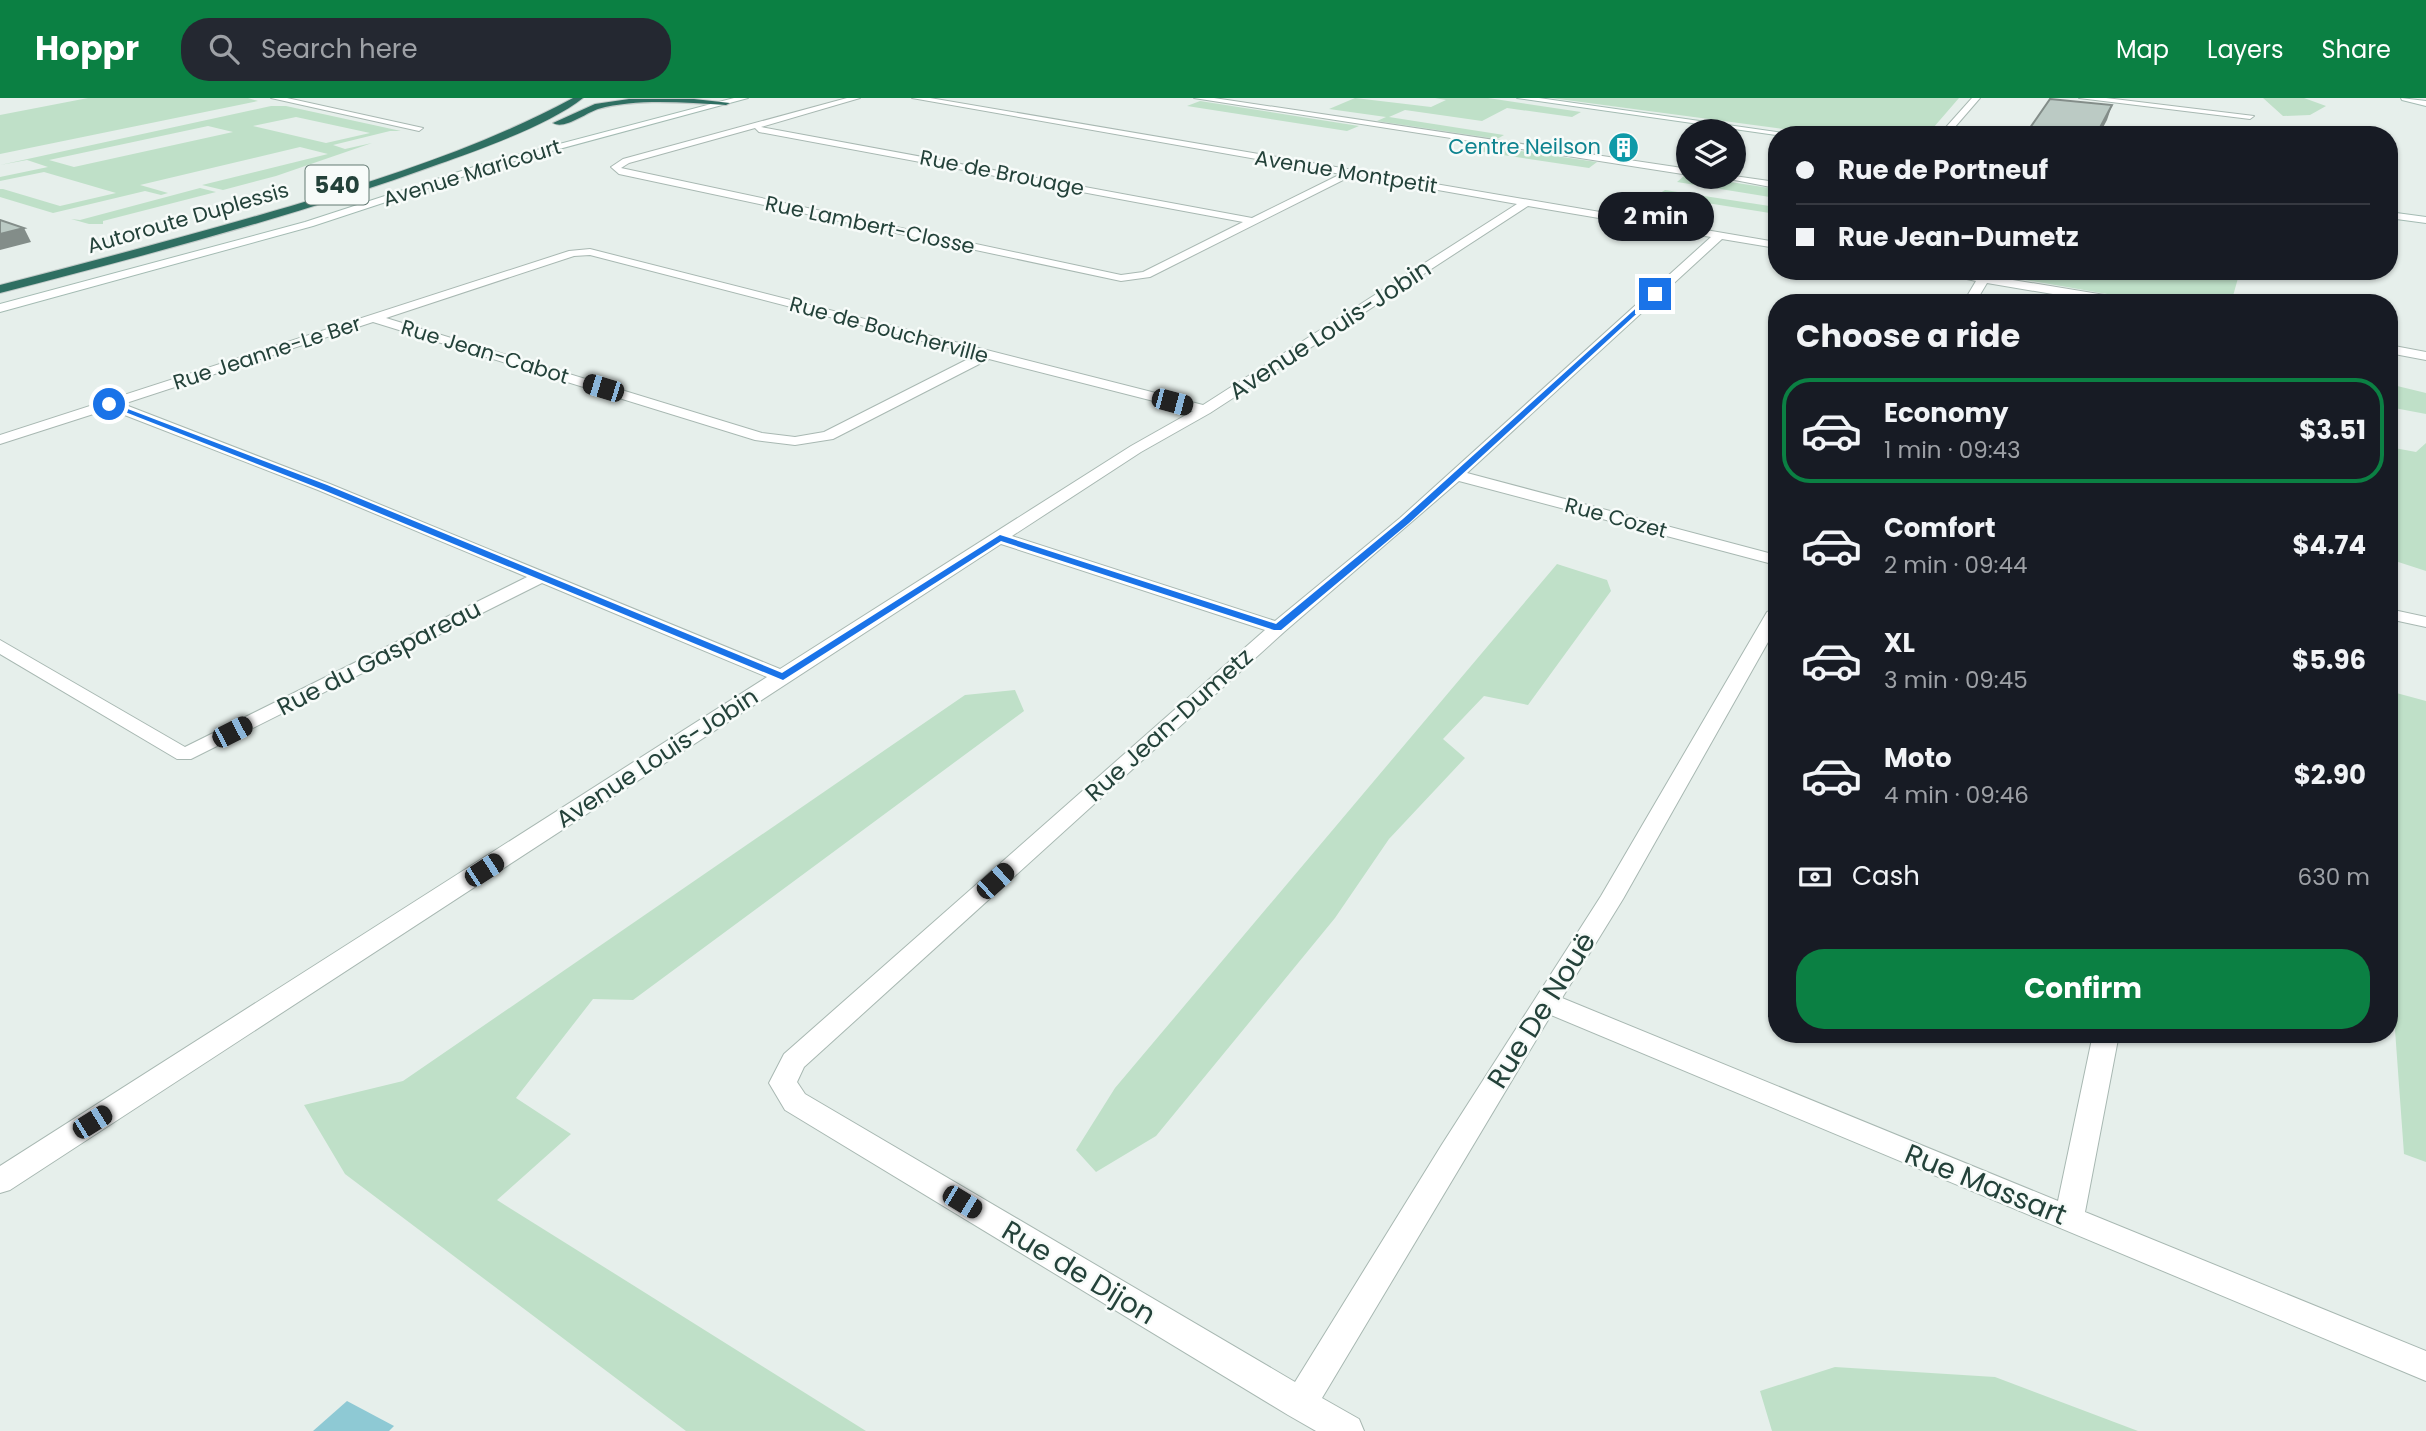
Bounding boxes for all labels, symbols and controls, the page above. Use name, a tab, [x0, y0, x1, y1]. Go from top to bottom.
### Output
search box	[181, 18, 671, 81]
text: Hoppr	[35, 25, 139, 72]
icon: search	[205, 30, 243, 68]
text: Search here	[261, 31, 418, 67]
text: Map	[2116, 33, 2169, 66]
text: Layers	[2207, 33, 2283, 66]
text: Share	[2321, 33, 2391, 66]
map controls	[1676, 119, 1746, 189]
button: layers	[1676, 119, 1746, 189]
building icon: Centre Neilson	[1607, 130, 1641, 164]
street label: Avenue Maricourt	[379, 132, 564, 213]
place label: Centre Neilson	[1448, 132, 1601, 161]
street label: Rue de Brouage	[918, 142, 1087, 203]
street label: Avenue Montpetit	[1253, 143, 1440, 200]
text: Rue de Portneuf	[1838, 152, 2048, 188]
road number: 540	[306, 166, 368, 204]
street label: Autoroute Duplessis	[84, 175, 292, 260]
street label: Rue Lambert-Closse	[763, 188, 978, 261]
callout: 2 min	[1597, 192, 1713, 242]
text: 2 min	[1624, 200, 1688, 232]
text: Rue Jean-Dumetz	[1838, 219, 2079, 255]
street label: Avenue Louis-Jobin	[1222, 252, 1437, 407]
route end	[1639, 278, 1671, 310]
street label: Rue de Boucherville	[786, 289, 992, 370]
street label: Rue Jeanne-Le Ber	[169, 308, 365, 397]
street label: Rue Jean-Cabot	[398, 312, 573, 391]
text: Choose a ride	[1796, 313, 2020, 358]
car	[580, 372, 627, 404]
car	[1149, 386, 1196, 418]
route start	[93, 388, 125, 420]
text: Economy	[1884, 395, 2008, 431]
icon: car	[1800, 399, 1863, 462]
text: $3.51	[2299, 412, 2366, 448]
text: 1 min · 09:43	[1884, 434, 2021, 466]
street label: Rue Cozet	[1562, 490, 1670, 545]
text: Comfort	[1884, 510, 1996, 546]
icon: car	[1800, 514, 1863, 577]
text: $4.74	[2292, 527, 2366, 563]
text: 2 min · 09:44	[1884, 549, 2027, 581]
street label: Rue du Gaspareau	[271, 592, 486, 723]
text: XL	[1884, 625, 1915, 661]
icon: car	[1800, 629, 1863, 692]
street label: Rue Jean-Dumetz	[1078, 640, 1260, 809]
text: $5.96	[2292, 642, 2366, 678]
text: 3 min · 09:45	[1884, 664, 2028, 696]
street label: Avenue Louis-Jobin	[549, 680, 764, 835]
car	[209, 713, 256, 751]
text: Moto	[1884, 740, 1952, 776]
icon: car	[1800, 744, 1863, 807]
text: $2.90	[2294, 757, 2366, 793]
text: 4 min · 09:46	[1884, 779, 2029, 811]
car	[461, 850, 508, 890]
icon: cash	[1796, 858, 1834, 896]
text: Cash	[1852, 858, 1920, 894]
car	[973, 859, 1018, 903]
text: 630 m	[2298, 861, 2370, 893]
street label: Rue De Nouë	[1478, 925, 1605, 1096]
button: Confirm	[1796, 949, 2370, 1029]
car	[69, 1102, 116, 1142]
street label: Rue Massart	[1899, 1134, 2073, 1235]
car	[939, 1182, 986, 1222]
street label: Rue de Dijon	[995, 1211, 1163, 1334]

